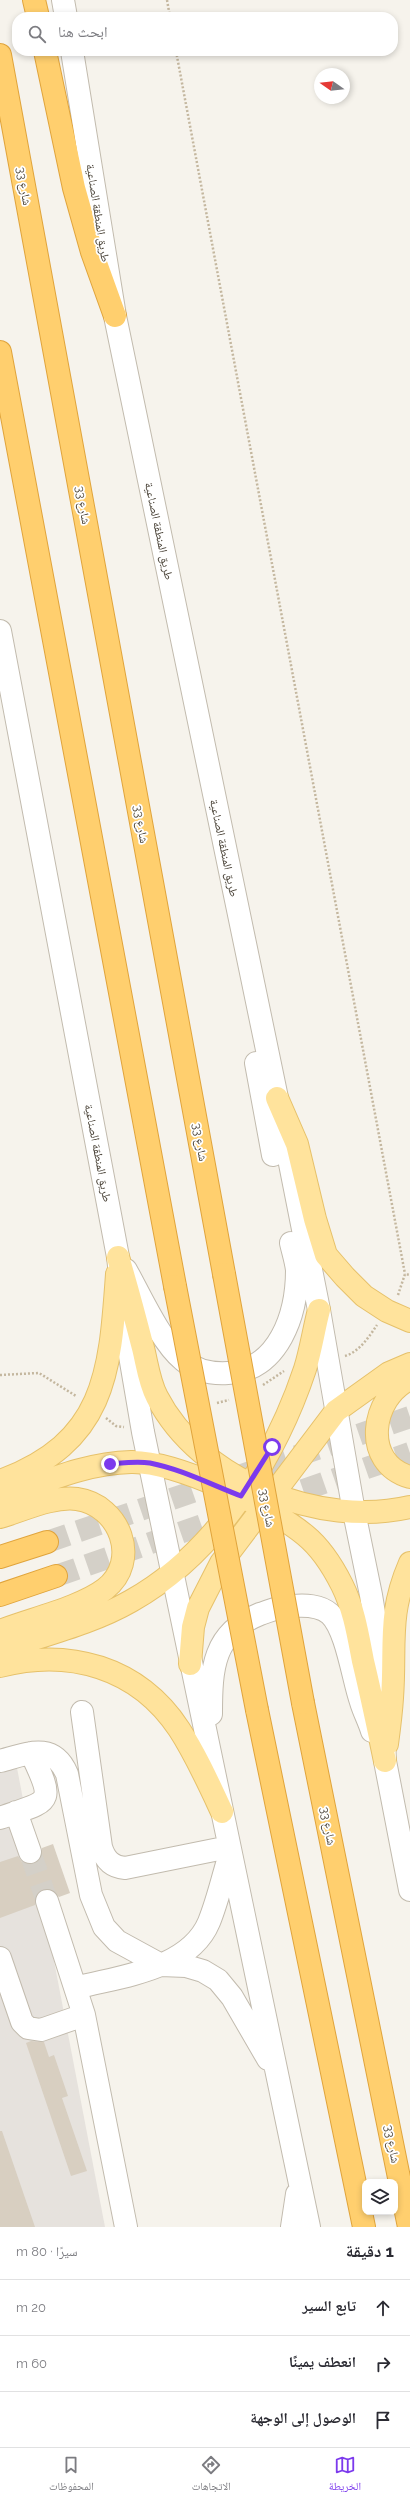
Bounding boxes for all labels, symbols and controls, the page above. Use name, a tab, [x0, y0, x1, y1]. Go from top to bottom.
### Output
search box	[12, 12, 398, 56]
icon: search	[26, 23, 48, 45]
text: ابحث هنا	[58, 23, 108, 41]
north arrow	[314, 68, 350, 104]
street label: طريق المنطقة الصناعية	[83, 163, 113, 263]
street label: شارع 33	[13, 166, 34, 207]
street label: طريق المنطقة الصناعية	[142, 481, 176, 581]
street label: شارع 33	[72, 485, 93, 526]
street label: طريق المنطقة الصناعية	[207, 798, 241, 898]
street label: شارع 33	[130, 804, 151, 845]
street label: طريق المنطقة الصناعية	[81, 1103, 114, 1203]
street label: شارع 33	[189, 1122, 210, 1163]
route start	[263, 1438, 281, 1456]
route end	[101, 1455, 119, 1473]
street label: شارع 33	[255, 1488, 278, 1529]
street label: شارع 33	[316, 1806, 339, 1847]
street label: شارع 33	[380, 2124, 403, 2165]
map controls	[362, 2179, 398, 2215]
button: layers	[362, 2179, 398, 2215]
text: 1 دقيقة	[346, 2241, 394, 2261]
text: سيرًا · 80 m	[16, 2244, 78, 2259]
text: تابع السير	[302, 2297, 356, 2315]
icon: ahead	[372, 2297, 394, 2319]
text: 20 m	[16, 2300, 46, 2315]
text: انعطف يمينًا	[289, 2353, 356, 2371]
icon: right	[372, 2353, 394, 2375]
text: 60 m	[16, 2356, 47, 2371]
text: الوصول إلى الوجهة	[250, 2409, 356, 2427]
icon: arrive	[372, 2409, 394, 2431]
tab: المحفوظات	[49, 2454, 94, 2497]
tab: الاتجاهات	[192, 2454, 231, 2497]
tab: الخريطة	[329, 2454, 361, 2497]

